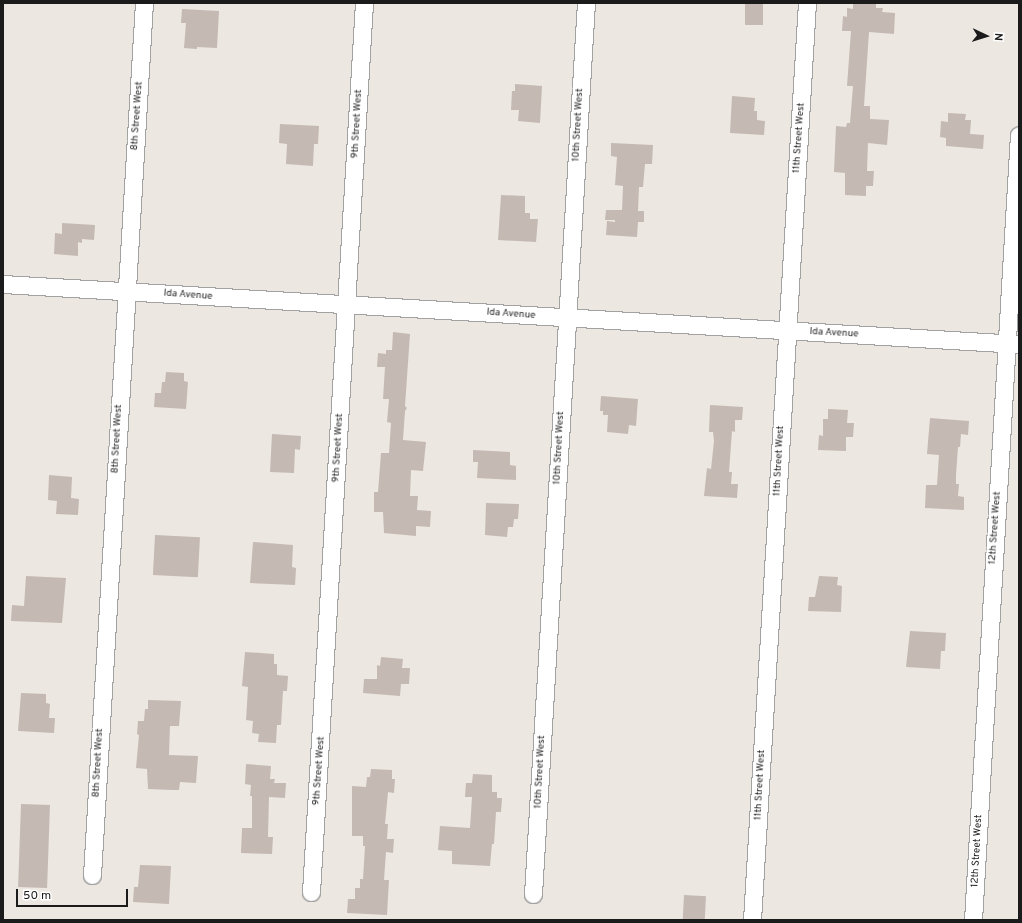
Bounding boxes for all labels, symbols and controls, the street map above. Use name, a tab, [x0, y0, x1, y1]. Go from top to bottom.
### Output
north arrow	[966, 16, 1006, 56]
text: N	[991, 32, 1005, 41]
street label: 8th Street West	[129, 81, 145, 151]
street label: 10th Street West	[570, 88, 586, 162]
street label: 9th Street West	[349, 89, 365, 159]
street label: 11th Street West	[791, 102, 807, 174]
street label: Ida Avenue	[163, 287, 213, 303]
street label: Ida Avenue	[486, 306, 536, 322]
street label: Ida Avenue	[809, 326, 859, 340]
street label: 8th Street West	[109, 404, 125, 474]
street label: 10th Street West	[551, 411, 567, 485]
street label: 9th Street West	[330, 413, 346, 483]
street label: 11th Street West	[771, 425, 787, 497]
street label: 12th Street West	[986, 491, 1004, 565]
street label: 8th Street West	[90, 728, 106, 798]
street label: 10th Street West	[532, 735, 548, 809]
street label: 9th Street West	[311, 736, 327, 806]
street label: 11th Street West	[752, 749, 768, 821]
street label: 12th Street West	[969, 814, 985, 888]
scale bar	[18, 881, 130, 907]
text: 50 m	[23, 888, 51, 904]

